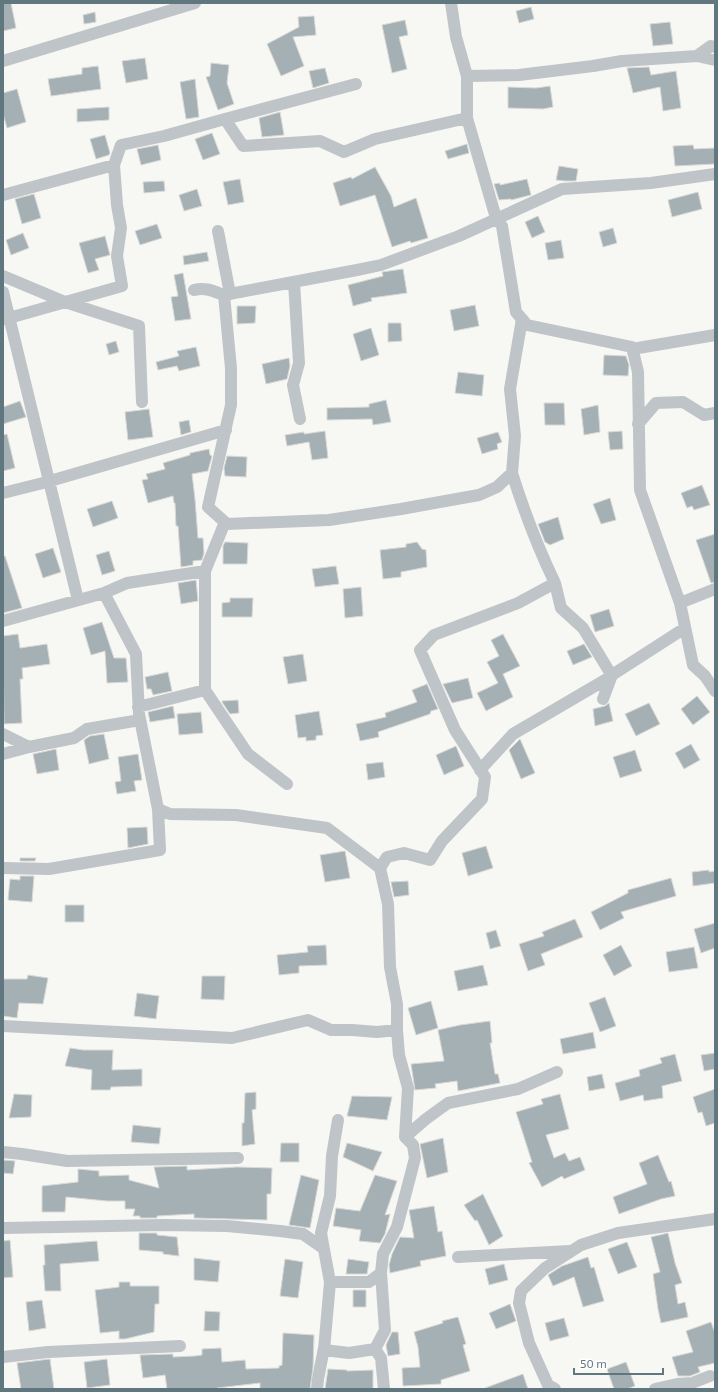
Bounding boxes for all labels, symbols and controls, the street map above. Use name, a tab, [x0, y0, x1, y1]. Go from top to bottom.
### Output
scale bar	[574, 1350, 663, 1376]
text: 50 m	[580, 1356, 607, 1370]

